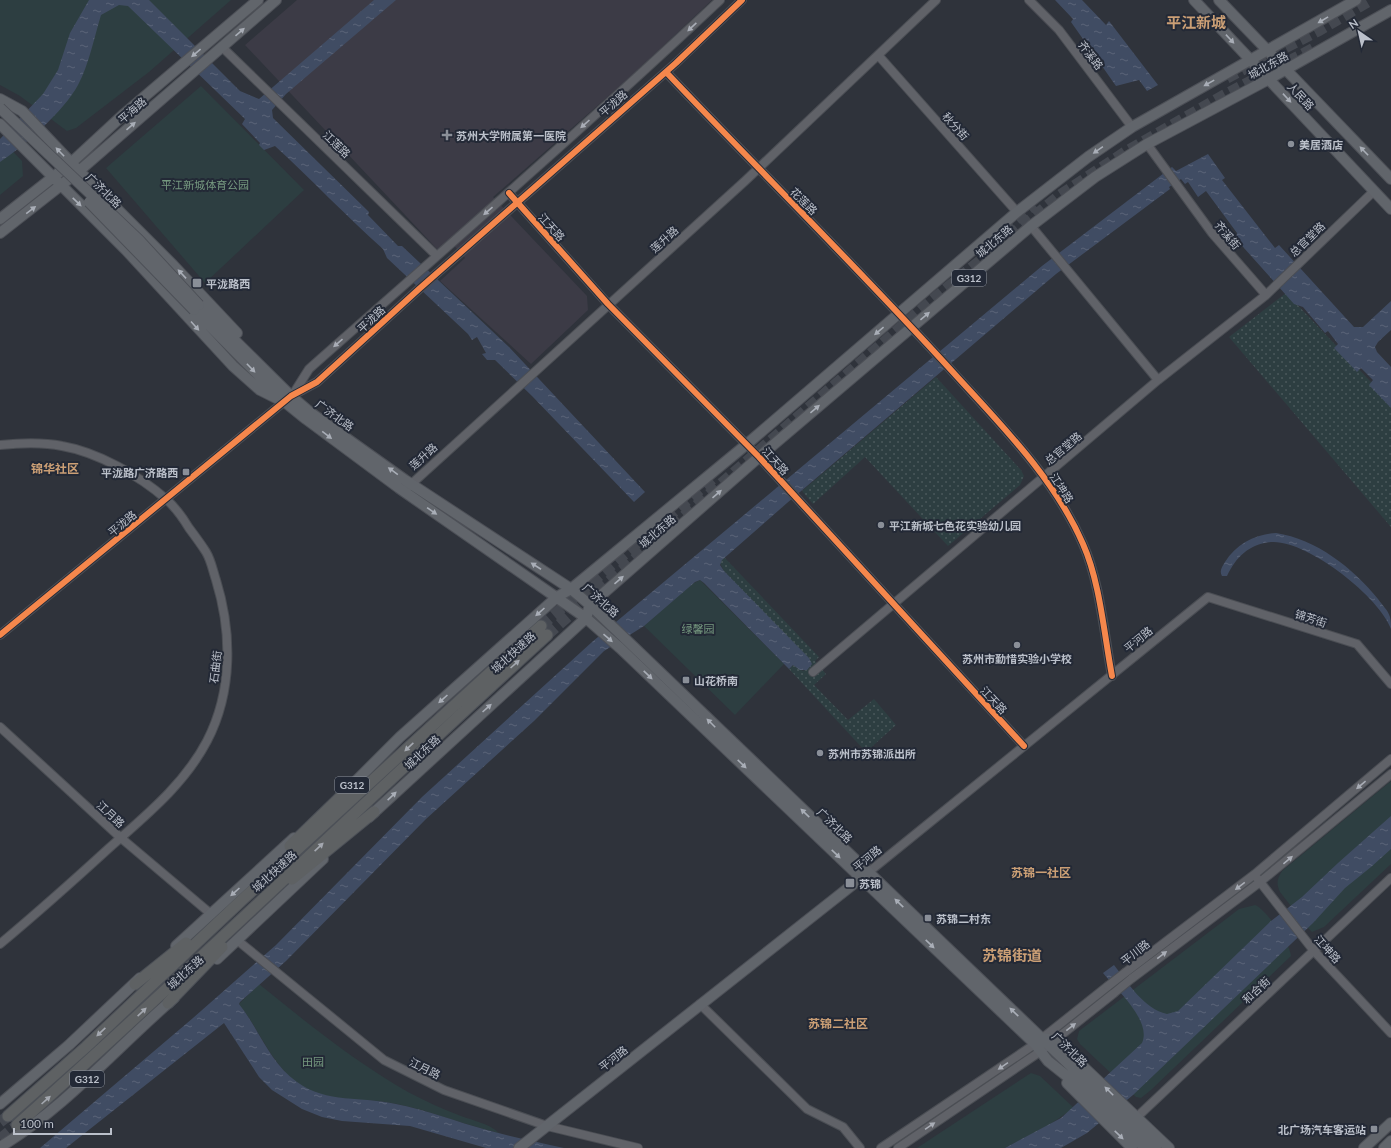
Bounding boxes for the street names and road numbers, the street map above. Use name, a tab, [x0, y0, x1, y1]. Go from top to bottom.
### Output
street label: 齐溪路	[1076, 38, 1106, 72]
street label: 城北东路	[1246, 49, 1290, 81]
street label: 人民路	[1285, 79, 1317, 113]
street label: 平泷路	[596, 87, 630, 119]
street label: 平海路	[115, 94, 149, 126]
street label: 秋分街	[940, 109, 972, 143]
street label: 江莲路	[321, 128, 353, 160]
street label: 广济北路	[84, 170, 124, 210]
street label: 花莲路	[788, 185, 820, 217]
street label: 江天路	[536, 210, 568, 244]
street label: 齐溪街	[1212, 218, 1244, 252]
street label: 总官堂路	[1287, 219, 1327, 259]
street label: 城北东路	[973, 222, 1015, 260]
street label: 莲升路	[647, 223, 681, 255]
road number: G312	[952, 270, 986, 286]
street label: 平泷路	[354, 303, 388, 335]
street label: 广济北路	[313, 397, 357, 433]
street label: 总官堂路	[1042, 429, 1084, 467]
street label: 莲升路	[406, 440, 440, 472]
street label: 江天路	[760, 444, 792, 478]
street label: 江坤路	[1048, 471, 1076, 505]
street label: 平泷路	[105, 508, 139, 538]
street label: 城北东路	[636, 512, 678, 550]
street label: 广济北路	[580, 580, 622, 620]
street label: 锦芳街	[1293, 607, 1329, 629]
street label: 平河路	[1121, 624, 1155, 654]
street label: 城北快速路	[488, 629, 538, 675]
street label: 石曲街	[207, 650, 223, 684]
street label: 江天路	[978, 683, 1010, 717]
street label: 城北东路	[401, 732, 443, 772]
road number: G312	[335, 777, 369, 793]
street label: 江月路	[94, 798, 128, 830]
street label: 广济北路	[815, 805, 855, 845]
street label: 平河路	[850, 843, 884, 873]
street label: 城北快速路	[249, 848, 299, 894]
street label: 江坤路	[1312, 932, 1344, 966]
street label: 平川路	[1118, 937, 1152, 967]
street label: 城北东路	[164, 952, 206, 992]
street label: 和合街	[1239, 974, 1273, 1006]
street label: 广济北路	[1050, 1029, 1090, 1069]
street label: 平河路	[596, 1043, 630, 1073]
street label: 江月路	[407, 1055, 443, 1081]
road number: G312	[70, 1071, 104, 1087]

